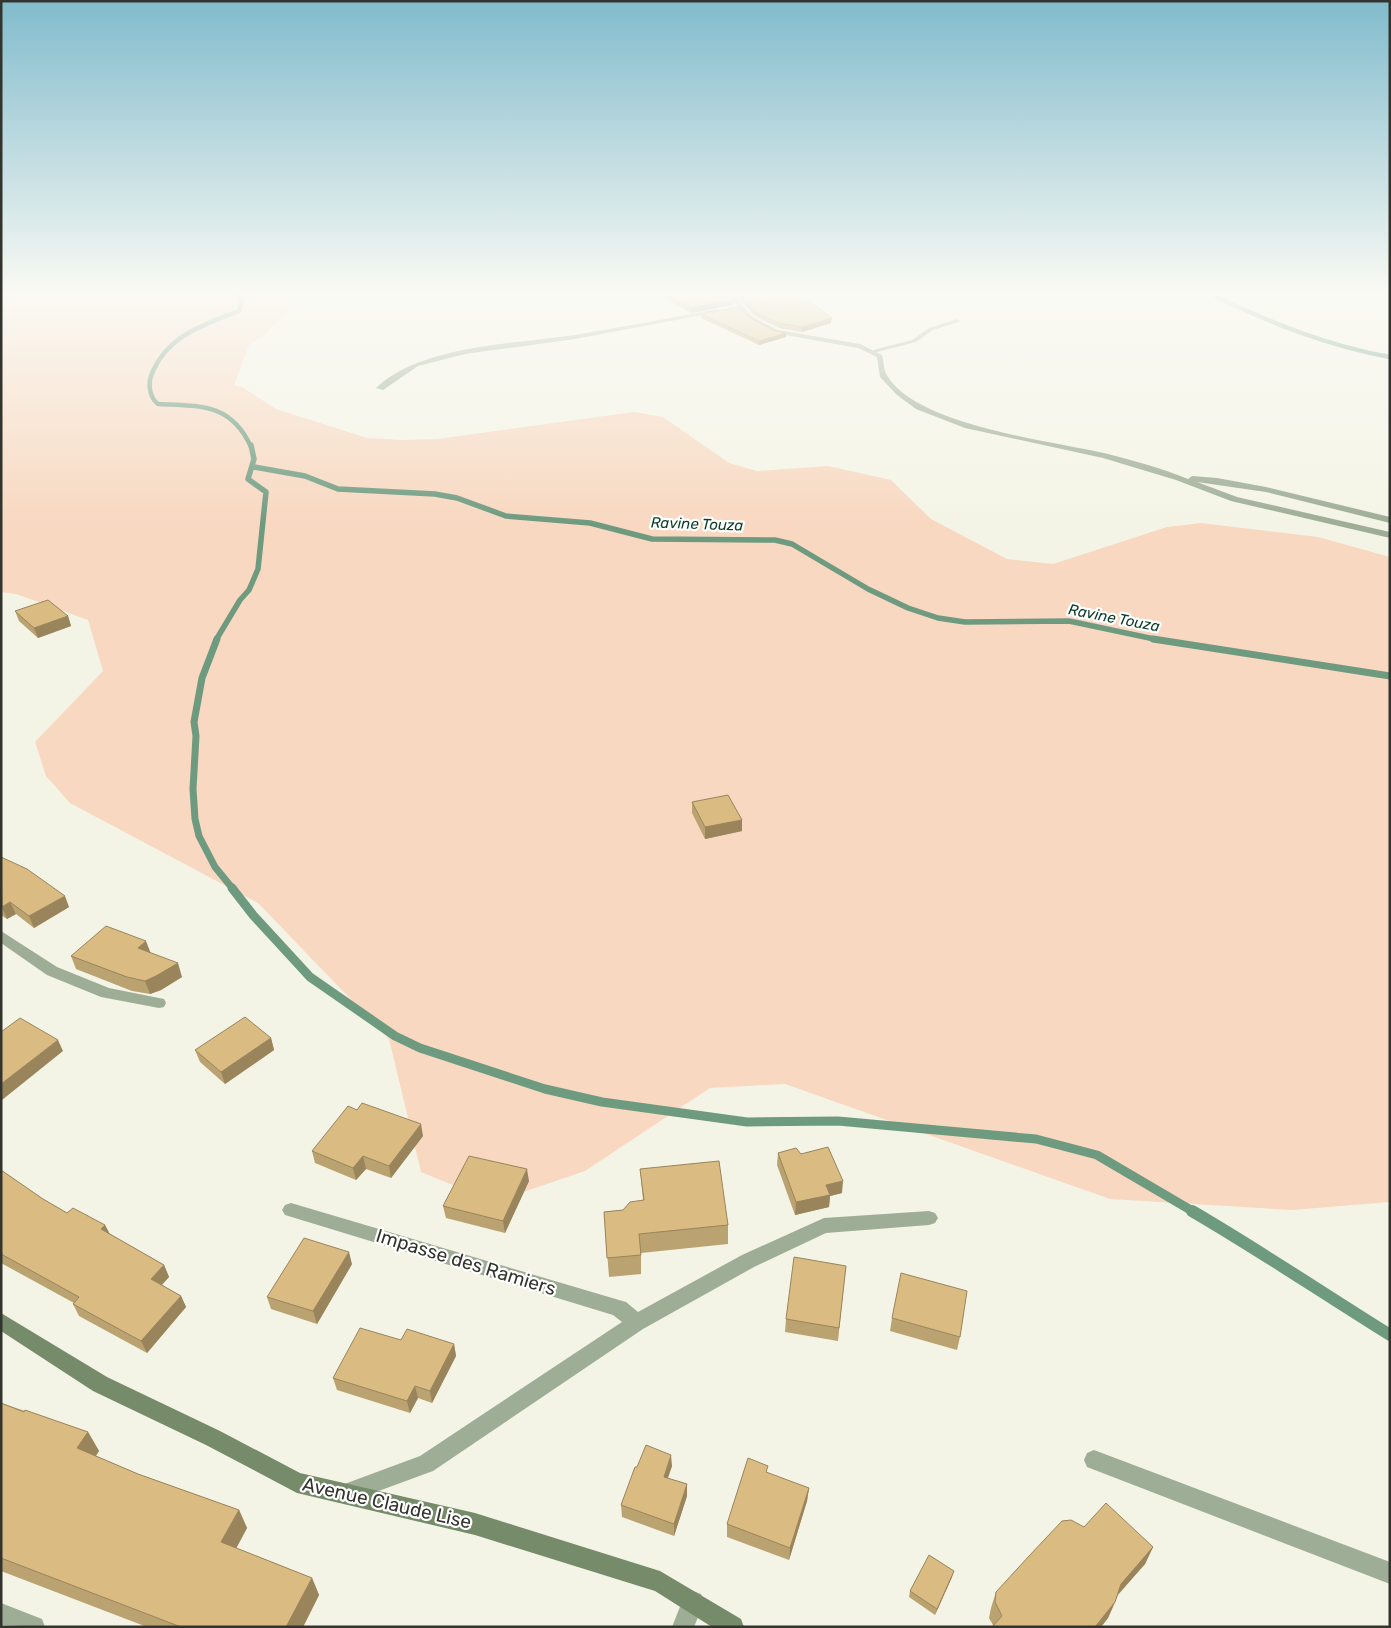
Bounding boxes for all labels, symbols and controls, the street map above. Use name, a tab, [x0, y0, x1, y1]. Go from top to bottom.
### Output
water label: Ravine Touza	[650, 513, 744, 535]
water label: Ravine Touza	[1067, 600, 1161, 636]
street label: Impasse des Ramiers	[373, 1224, 559, 1300]
street label: Avenue Claude Lise	[300, 1472, 474, 1534]

